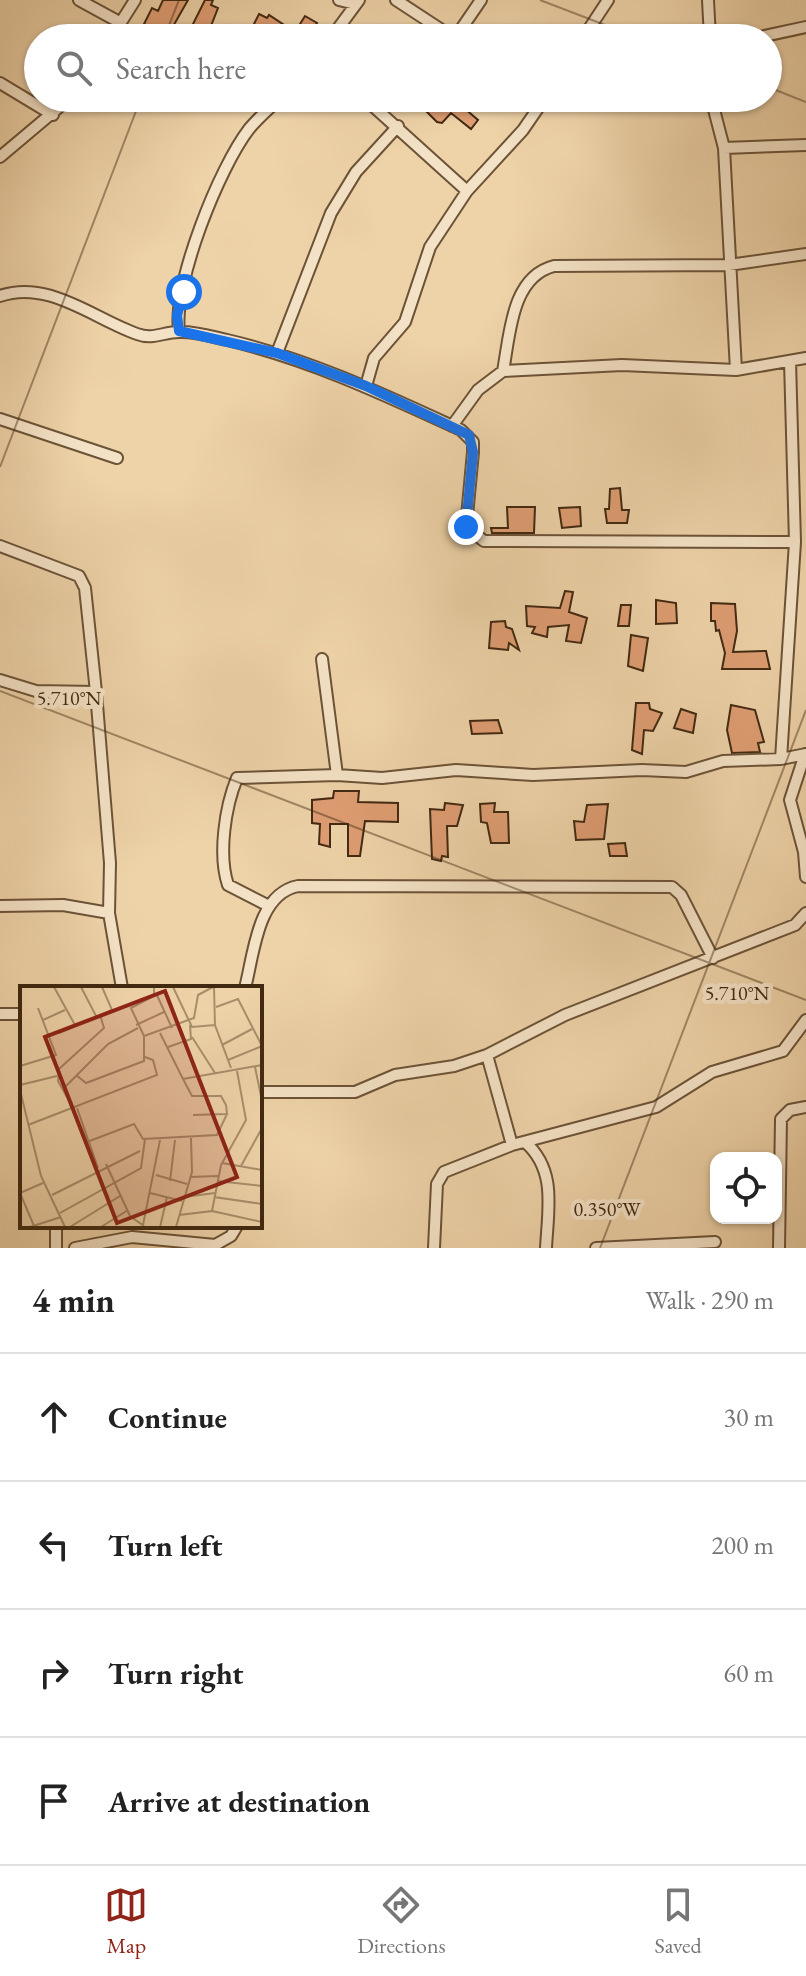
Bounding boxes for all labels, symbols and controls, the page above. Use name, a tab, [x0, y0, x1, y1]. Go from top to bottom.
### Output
search box	[24, 24, 782, 112]
icon: search	[52, 46, 96, 90]
text: Search here	[116, 49, 246, 88]
route start	[166, 274, 202, 310]
route end	[448, 509, 484, 545]
text: 5.710°N	[37, 685, 101, 711]
text: 5.710°N	[705, 980, 769, 1006]
inset map	[20, 986, 262, 1228]
map controls	[710, 1152, 782, 1224]
button: locate	[710, 1152, 782, 1224]
text: 0.350°W	[573, 1196, 641, 1222]
text: 4 min	[32, 1278, 115, 1322]
text: Walk · 290 m	[646, 1283, 774, 1317]
icon: ahead	[32, 1395, 76, 1439]
text: Continue	[108, 1398, 227, 1437]
text: 30 m	[724, 1400, 774, 1434]
icon: left	[32, 1523, 76, 1567]
text: Turn left	[108, 1526, 222, 1565]
text: 200 m	[711, 1528, 774, 1562]
icon: right	[32, 1651, 76, 1695]
text: Turn right	[108, 1654, 244, 1693]
text: 60 m	[724, 1656, 774, 1690]
icon: arrive	[32, 1779, 76, 1823]
text: Arrive at destination	[108, 1782, 370, 1821]
tab: Map	[104, 1883, 148, 1960]
tab: Directions	[357, 1883, 446, 1960]
tab: Saved	[654, 1883, 702, 1960]

